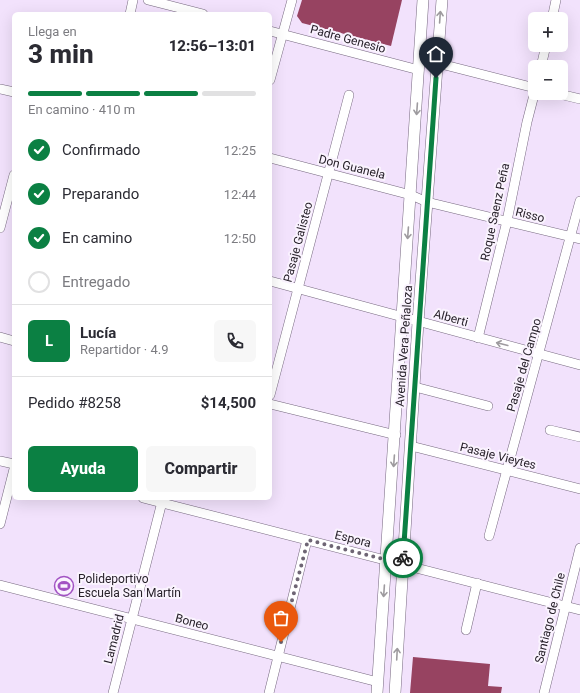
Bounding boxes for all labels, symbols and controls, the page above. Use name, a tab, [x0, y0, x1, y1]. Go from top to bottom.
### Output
one-way arrow	[437, 11, 444, 24]
map controls	[528, 12, 568, 100]
button: +	[528, 12, 568, 52]
street label: Padre Genesio	[309, 22, 387, 56]
text: Llega en	[28, 24, 77, 39]
text: 12:56–13:01	[169, 37, 256, 55]
pin	[419, 37, 453, 78]
text: 3 min	[28, 39, 94, 69]
icon: home	[425, 43, 447, 65]
button: −	[528, 60, 568, 100]
text: En camino · 410 m	[28, 102, 135, 117]
one-way arrow	[413, 102, 420, 115]
icon: check	[28, 139, 50, 161]
text: Confirmado	[62, 141, 140, 159]
text: 12:25	[224, 143, 256, 158]
street label: Don Guanela	[317, 152, 387, 182]
street label: Roque Saenz Peña	[478, 162, 512, 262]
icon: check	[28, 183, 50, 205]
text: Preparando	[62, 185, 139, 203]
text: 12:44	[224, 187, 256, 202]
street label: Pasaje Galisteo	[281, 200, 316, 284]
street label: Risso	[514, 205, 546, 225]
one-way arrow	[405, 226, 412, 239]
icon: check	[28, 227, 50, 249]
text: En camino	[62, 229, 132, 247]
text: 12:50	[224, 231, 256, 246]
text: Entregado	[62, 273, 130, 291]
street label: Avenida Vera Peñaloza	[393, 285, 415, 407]
street label: Alberti	[432, 307, 470, 329]
street label: Pasaje del Campo	[504, 317, 544, 413]
button: phone	[214, 320, 256, 362]
text: Lucía	[80, 324, 116, 342]
text: L	[45, 332, 53, 350]
one-way arrow	[495, 340, 508, 347]
text: Repartidor · 4.9	[80, 342, 168, 357]
text: Pedido #8258	[28, 394, 121, 412]
text: $14,500	[201, 394, 256, 412]
street label: Pasaje Vieytes	[458, 440, 538, 472]
button: Ayuda	[28, 446, 138, 492]
button: Compartir	[146, 446, 256, 492]
one-way arrow	[390, 454, 397, 467]
street label: Espora	[333, 528, 373, 550]
courier	[383, 538, 423, 578]
icon: bike	[392, 547, 414, 569]
street label: Santiago de Chile	[532, 571, 568, 665]
place label: Polideportivo Escuela San Martín	[78, 572, 181, 600]
sports icon: Polideportivo Escuela San Martín	[53, 575, 75, 597]
one-way arrow	[381, 584, 388, 597]
pin	[264, 601, 298, 642]
icon: bag	[270, 607, 292, 629]
street label: Boneo	[174, 611, 210, 633]
street label: Lamadrid	[101, 613, 127, 665]
one-way arrow	[394, 648, 401, 661]

